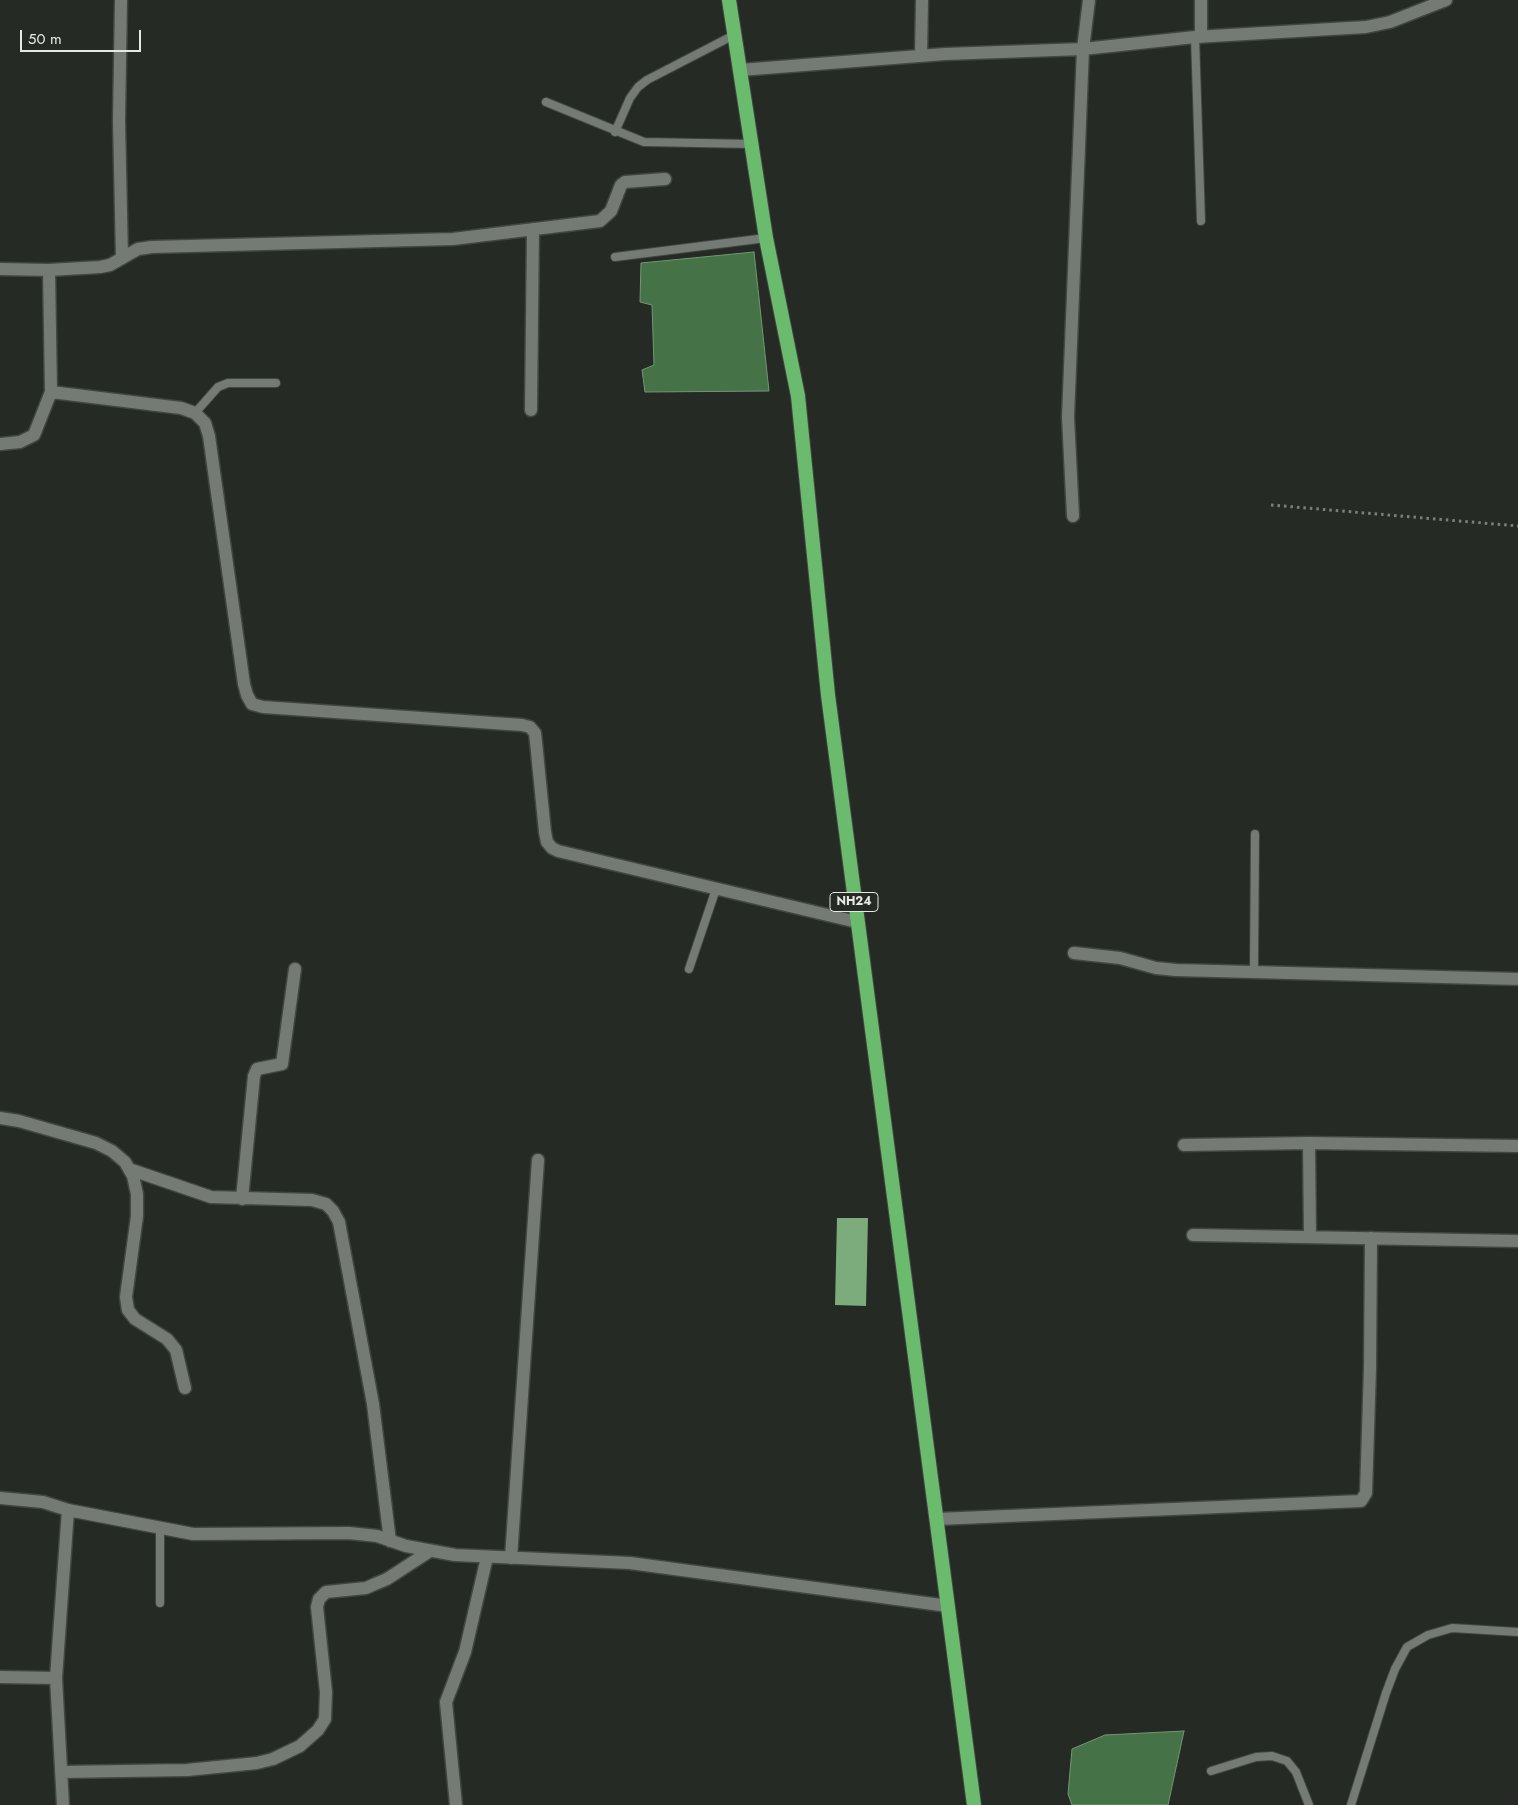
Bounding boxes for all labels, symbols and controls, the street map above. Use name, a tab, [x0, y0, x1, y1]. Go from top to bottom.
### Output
scale bar	[22, 20, 144, 52]
text: 50 m	[28, 28, 62, 50]
road number: NH24	[830, 892, 878, 912]

